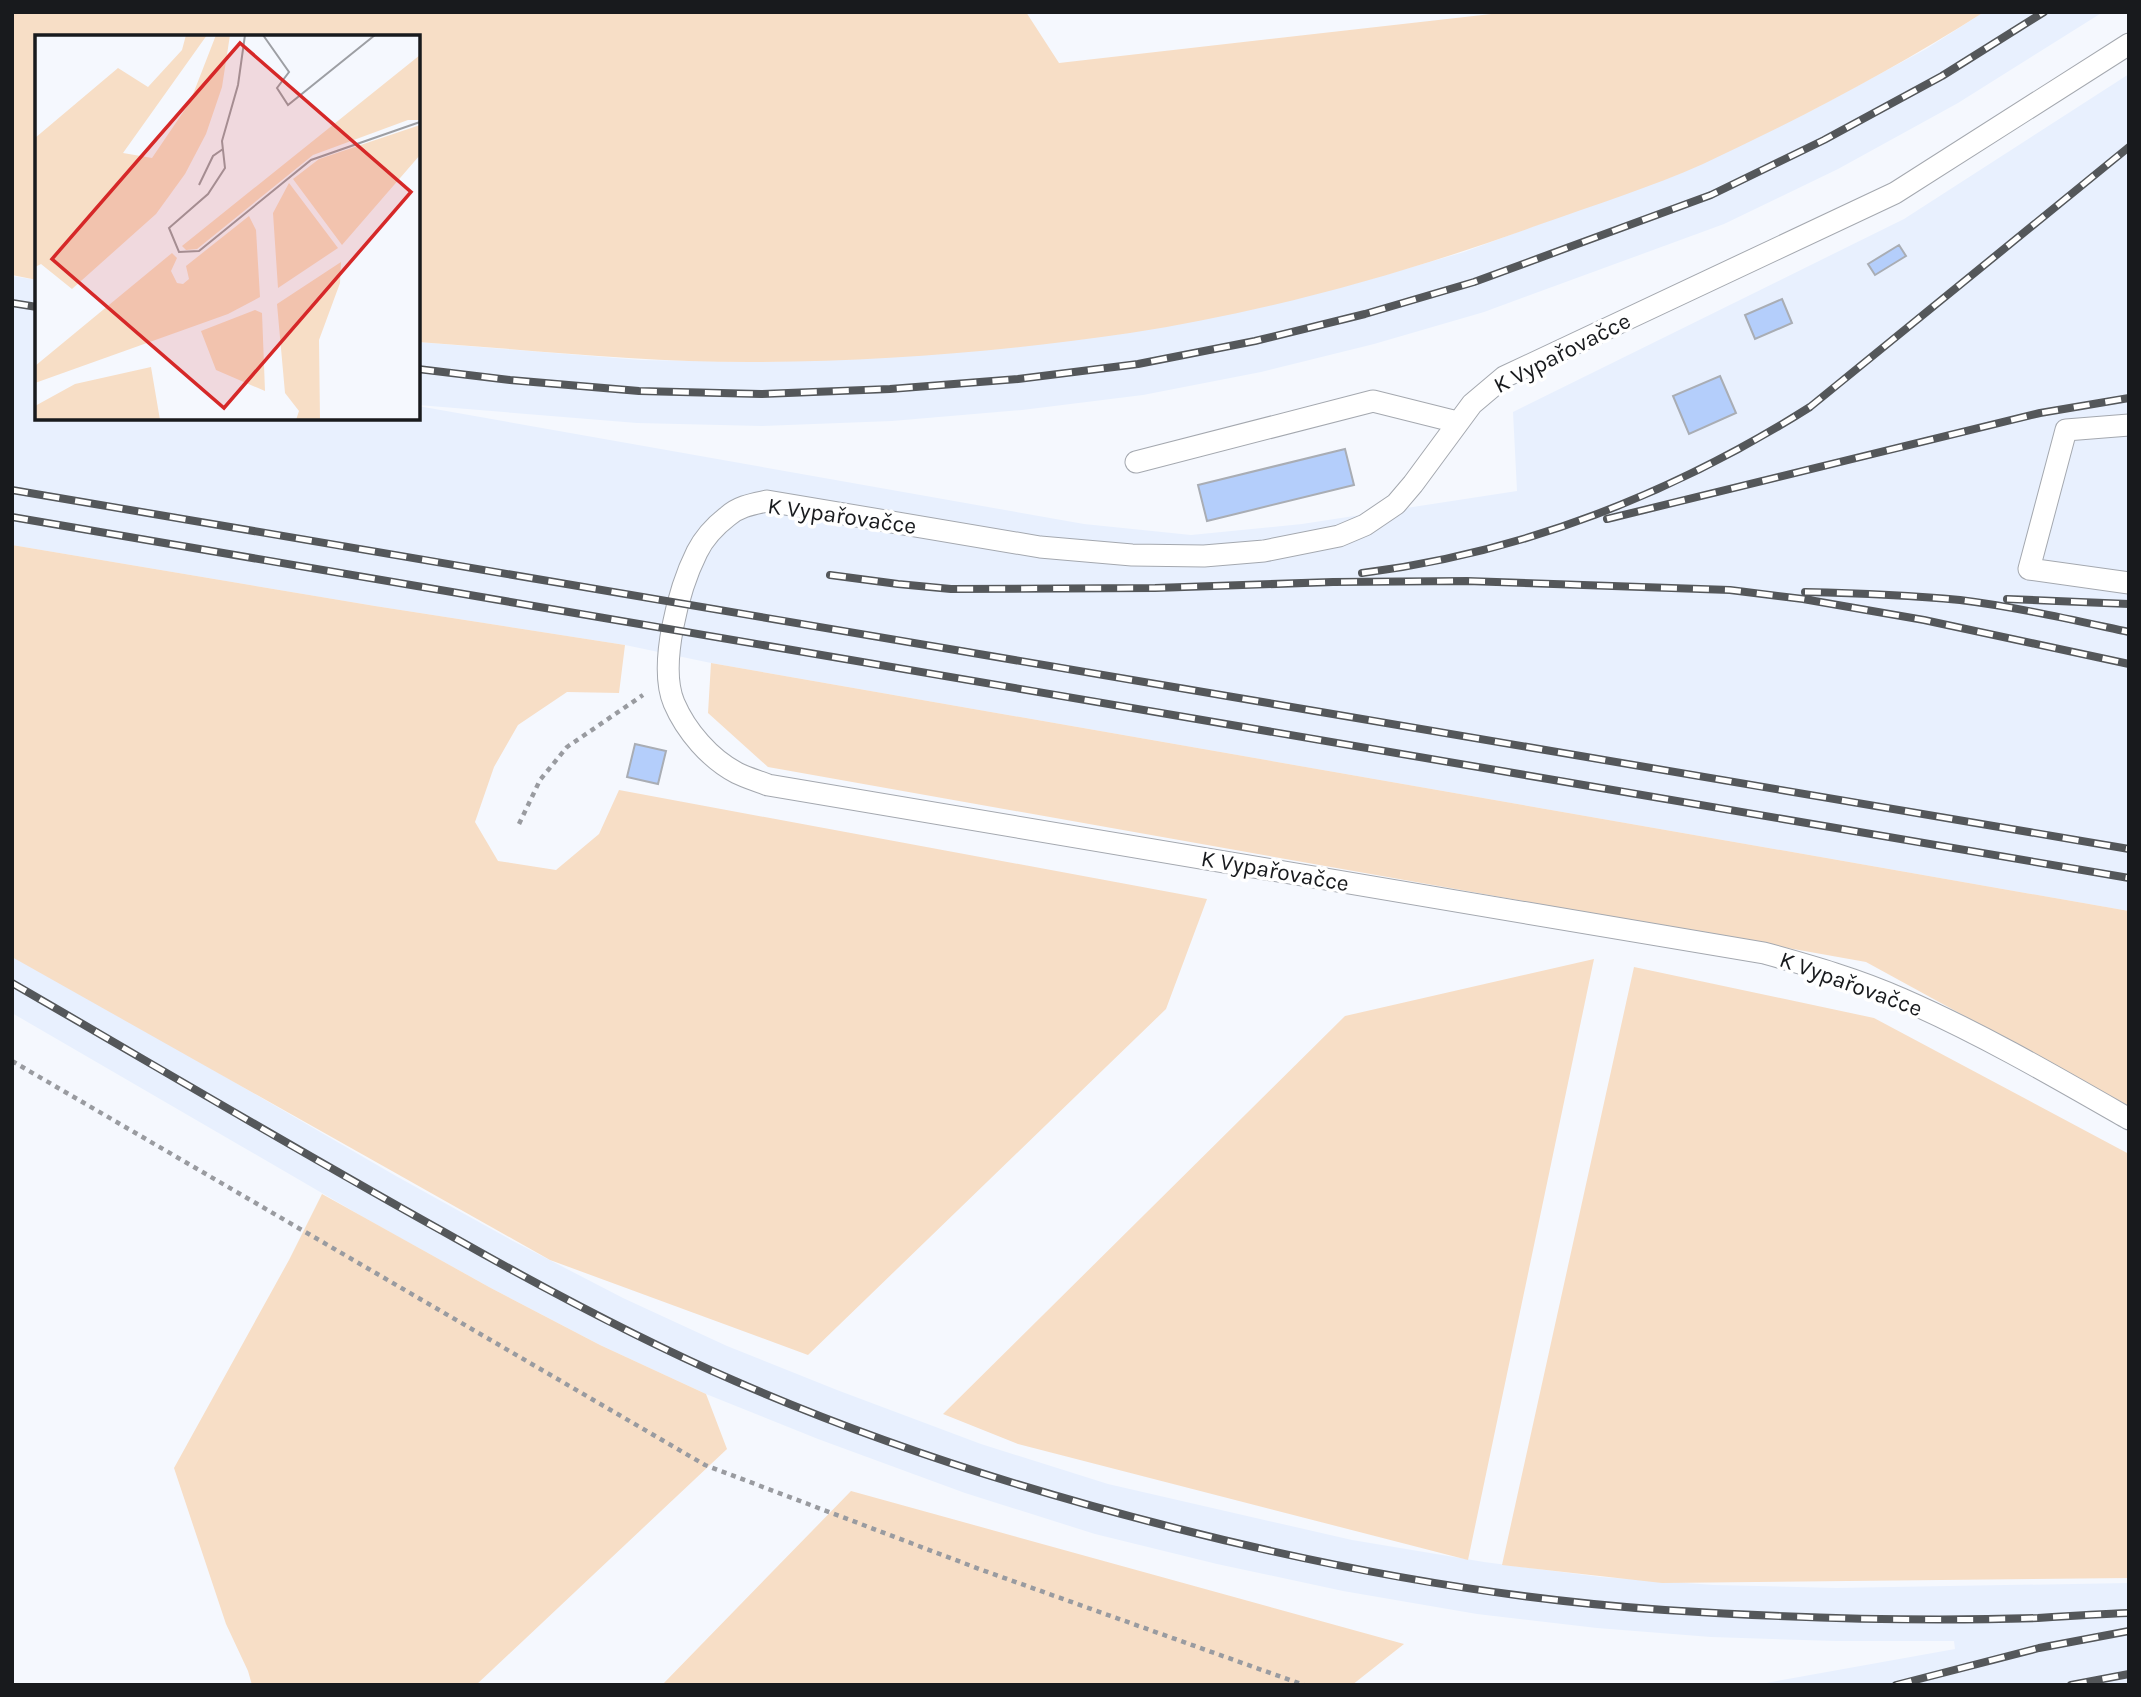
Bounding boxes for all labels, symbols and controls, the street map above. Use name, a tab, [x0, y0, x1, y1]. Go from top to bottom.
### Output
inset map	[35, 35, 420, 420]
street label: K Vypařovačce	[1489, 307, 1635, 399]
street label: K Vypařovačce	[766, 492, 918, 540]
street label: K Vypařovačce	[1199, 845, 1351, 897]
street label: K Vypařovačce	[1776, 946, 1926, 1022]

